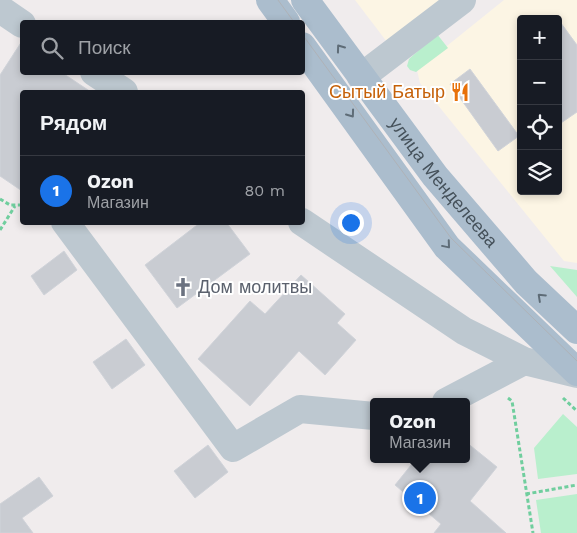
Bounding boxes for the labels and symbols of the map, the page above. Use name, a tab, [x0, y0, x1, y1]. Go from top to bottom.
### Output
one-way arrow	[337, 44, 346, 54]
place label: Сытый Батыр	[329, 81, 445, 102]
restaurant icon: Сытый Батыр	[449, 81, 471, 103]
one-way arrow	[346, 108, 354, 117]
street label: улица Менделеева	[385, 113, 503, 252]
your location	[338, 210, 364, 236]
one-way arrow	[441, 240, 450, 249]
church icon: Дом молитвы	[172, 276, 194, 298]
place label: Дом молитвы	[198, 276, 312, 297]
one-way arrow	[538, 293, 547, 302]
pin: 1	[404, 479, 436, 517]

